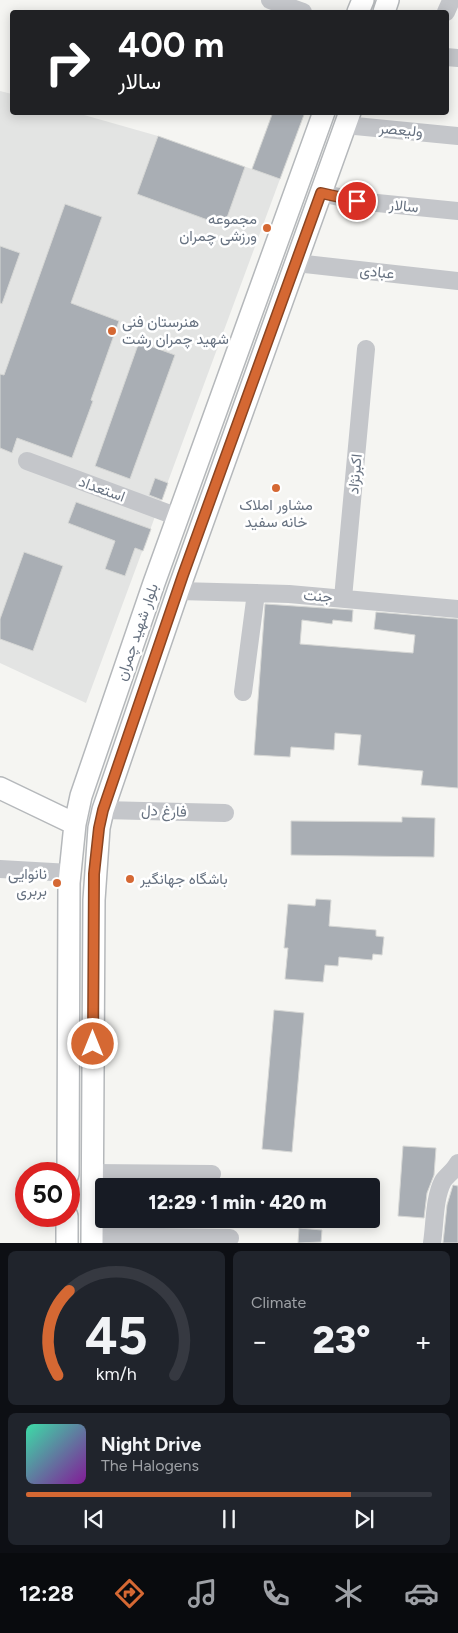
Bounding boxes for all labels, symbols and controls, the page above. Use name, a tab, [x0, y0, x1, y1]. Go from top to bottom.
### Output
text: 400 m	[118, 24, 224, 66]
icon: right	[35, 30, 100, 95]
text: سالار	[118, 68, 161, 95]
street label: ولیعصر	[377, 119, 424, 141]
pin	[336, 180, 378, 222]
icon: arrive	[343, 187, 371, 215]
street label: سالار	[387, 195, 420, 217]
place label: مجموعه ورزشی چمران	[179, 210, 257, 246]
marker: مجموعه ورزشی چمران	[261, 222, 273, 234]
street label: عبادی	[359, 261, 395, 284]
place label: هنرستان فنی شهید چمران رشت	[122, 313, 229, 349]
marker: هنرستان فنی شهید چمران رشت	[106, 325, 118, 337]
street label: اکبرنژاد	[344, 453, 366, 495]
street label: استعداد	[76, 472, 128, 506]
marker: مشاور املاک خانه سفید	[270, 482, 282, 494]
place label: مشاور املاک خانه سفید	[239, 496, 313, 531]
street label: بلوار شهید چمران	[112, 581, 163, 683]
street label: جنت	[303, 586, 333, 606]
street label: فارغ دل	[141, 801, 187, 823]
place label: نانوایی بربری	[8, 865, 47, 901]
place label: باشگاه جهانگیر	[139, 870, 228, 888]
marker: باشگاه جهانگیر	[124, 873, 136, 885]
marker: نانوایی بربری	[51, 877, 63, 889]
position arrow	[66, 1017, 118, 1069]
speed limit sign: 50	[15, 1162, 80, 1227]
text: 12:29 · 1 min · 420 m	[149, 1191, 326, 1214]
text: Climate	[251, 1293, 306, 1312]
text: 45	[85, 1305, 148, 1367]
text: 23°	[312, 1317, 371, 1363]
text: −	[251, 1324, 268, 1358]
text: +	[415, 1324, 432, 1358]
text: km/h	[96, 1363, 137, 1384]
text: Night Drive	[101, 1433, 201, 1456]
text: The Halogens	[101, 1456, 199, 1475]
icon: previous	[80, 1505, 108, 1533]
icon: pause	[215, 1505, 243, 1533]
icon: next	[350, 1505, 378, 1533]
icon: directions	[112, 1576, 147, 1611]
icon: music	[185, 1576, 220, 1611]
icon: phone	[258, 1576, 293, 1611]
icon: climate	[331, 1576, 366, 1611]
icon: car	[404, 1576, 439, 1611]
text: 12:28	[19, 1580, 74, 1607]

